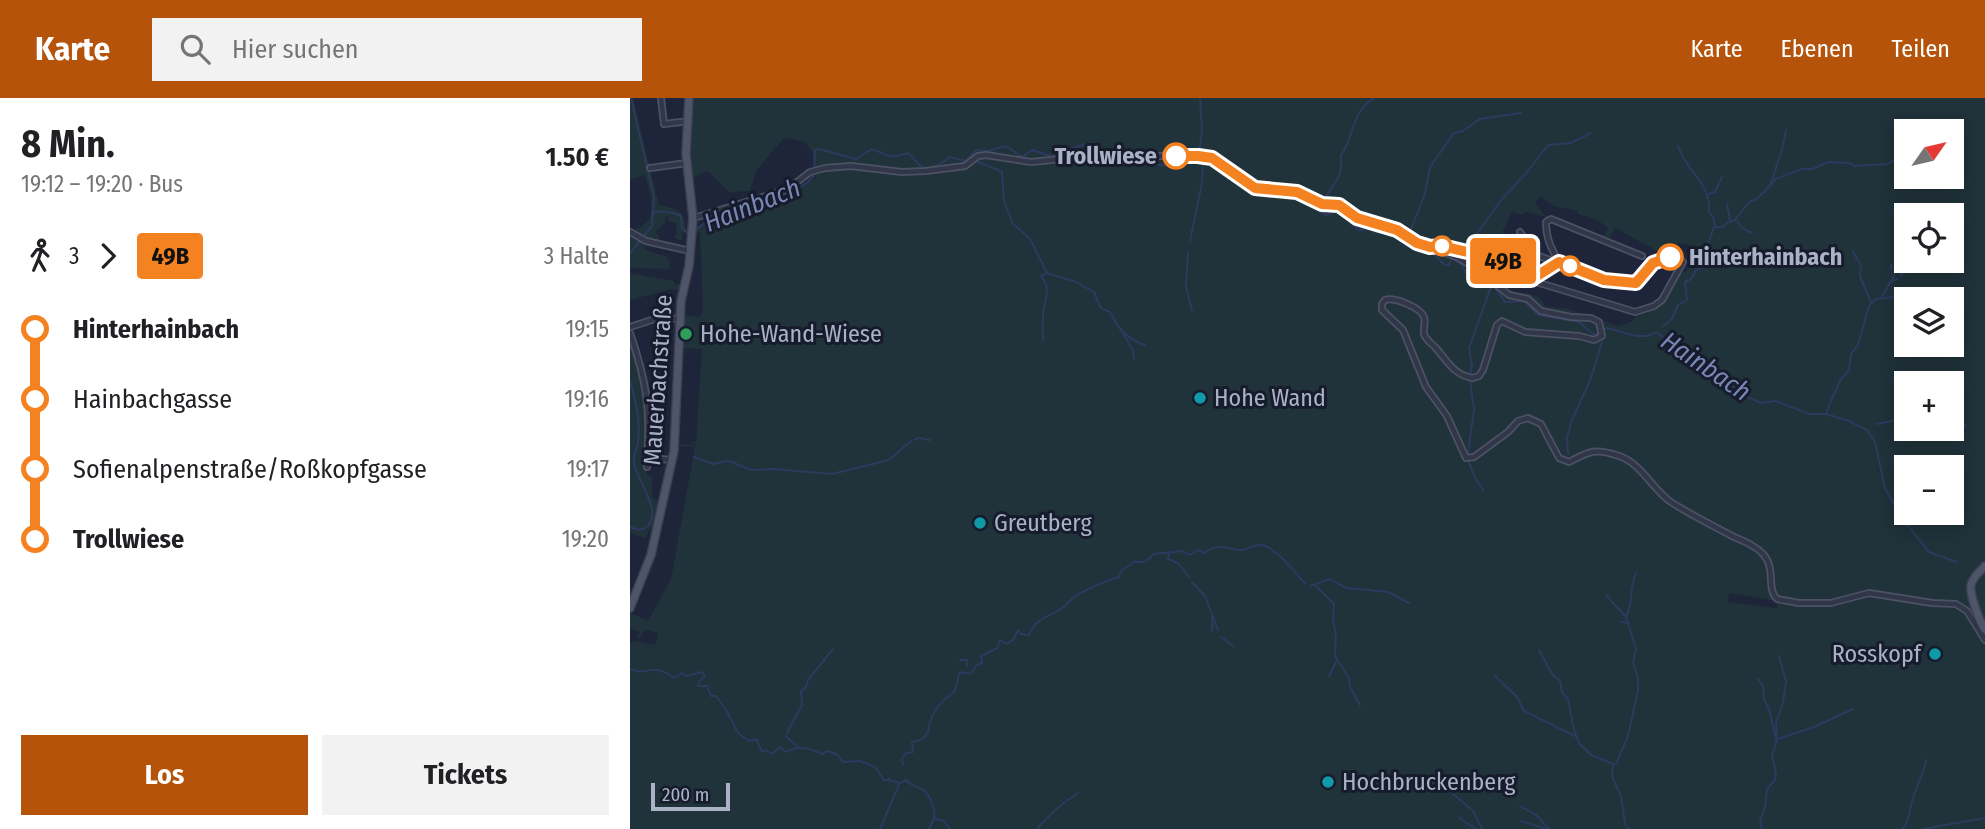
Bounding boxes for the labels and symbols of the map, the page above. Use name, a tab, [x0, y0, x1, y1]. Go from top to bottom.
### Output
north arrow	[1894, 119, 1964, 189]
place label: Trollwiese	[1054, 142, 1157, 170]
marker: Trollwiese	[1163, 143, 1189, 169]
water label: Hainbach	[699, 172, 805, 239]
unlabelled marker	[1432, 236, 1452, 256]
line badge: 49B	[1463, 238, 1543, 284]
place label: Hinterhainbach	[1689, 243, 1842, 271]
marker: Hinterhainbach	[1657, 244, 1683, 270]
unlabelled marker	[1560, 256, 1580, 276]
street label: Mauerbachstraße	[638, 294, 678, 466]
place label: Hohe-Wand-Wiese	[700, 320, 882, 348]
water label: Hainbach	[1655, 325, 1756, 408]
marker: Hohe-Wand-Wiese	[678, 326, 694, 342]
place label: Hohe Wand	[1214, 384, 1326, 412]
marker: Hohe Wand	[1192, 390, 1208, 406]
place label: Greutberg	[994, 509, 1092, 537]
marker: Greutberg	[972, 515, 988, 531]
place label: Rosskopf	[1832, 640, 1923, 668]
marker: Rosskopf	[1927, 646, 1943, 662]
place label: Hochbruckenberg	[1342, 768, 1516, 796]
marker: Hochbruckenberg	[1320, 774, 1336, 790]
scale bar	[651, 780, 730, 812]

